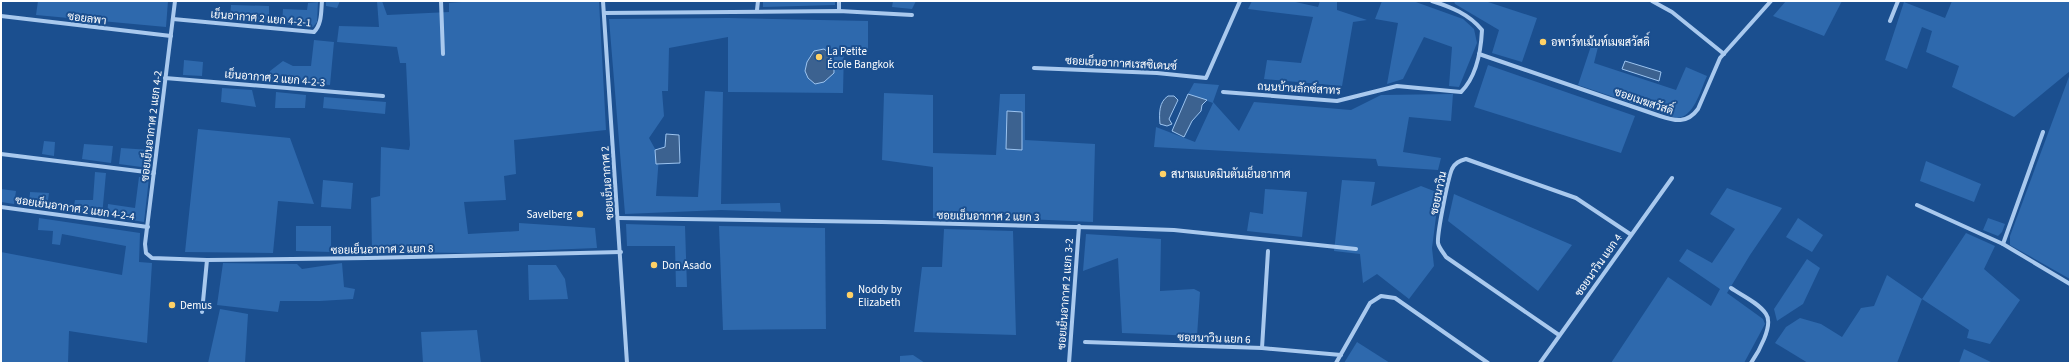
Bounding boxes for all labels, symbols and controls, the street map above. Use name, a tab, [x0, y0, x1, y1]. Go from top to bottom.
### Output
street label: เย็นอากาศ 2 แยก 4-2-1	[210, 5, 312, 30]
street label: ซอยลพา	[67, 9, 107, 28]
place label: อพาร์ทเม้นท์เมฆสวัสดิ์	[1551, 31, 1650, 50]
marker: อพาร์ทเม้นท์เมฆสวัสดิ์	[1538, 37, 1548, 47]
place label: La Petite École Bangkok	[827, 44, 895, 72]
street label: ซอยเย็นอากาศเรสซิเดนซ์	[1065, 51, 1178, 74]
marker: La Petite École Bangkok	[814, 52, 824, 62]
street label: เย็นอากาศ 2 แยก 4-2-3	[224, 65, 326, 90]
street label: ซอยเย็นอากาศ 2 แยก 4-2	[135, 69, 166, 182]
street label: ถนนบ้านลักซ์สาทร	[1257, 78, 1341, 98]
street label: ซอยเมฆสวัสดิ์	[1612, 80, 1677, 119]
street label: ซอยเย็นอากาศ 2	[595, 146, 618, 221]
place label: สนามแบดมินตันเย็นอากาศ	[1171, 165, 1291, 182]
marker: สนามแบดมินตันเย็นอากาศ	[1158, 169, 1168, 179]
street label: ซอยนาวิน	[1427, 170, 1450, 216]
street label: ซอยเย็นอากาศ 2 แยก 4-2-4	[14, 191, 136, 224]
street label: ซอยเย็นอากาศ 2 แยก 3	[936, 206, 1040, 225]
place label: Savelberg	[526, 207, 572, 222]
marker: Savelberg	[575, 209, 585, 219]
street label: ซอยนาวิน แยก 4	[1571, 231, 1626, 300]
street label: ซอยเย็นอากาศ 2 แยก 3-2	[1052, 238, 1077, 350]
street label: ซอยเย็นอากาศ 2 แยก 8	[330, 239, 434, 258]
place label: Don Asado	[662, 258, 711, 273]
marker: Don Asado	[649, 260, 659, 270]
place label: Noddy by Elizabeth	[858, 282, 902, 310]
marker: Noddy by Elizabeth	[845, 290, 855, 300]
place label: Demus	[180, 298, 212, 313]
marker: Demus	[167, 300, 177, 310]
street label: ซอยนาวิน แยก 6	[1177, 330, 1251, 347]

